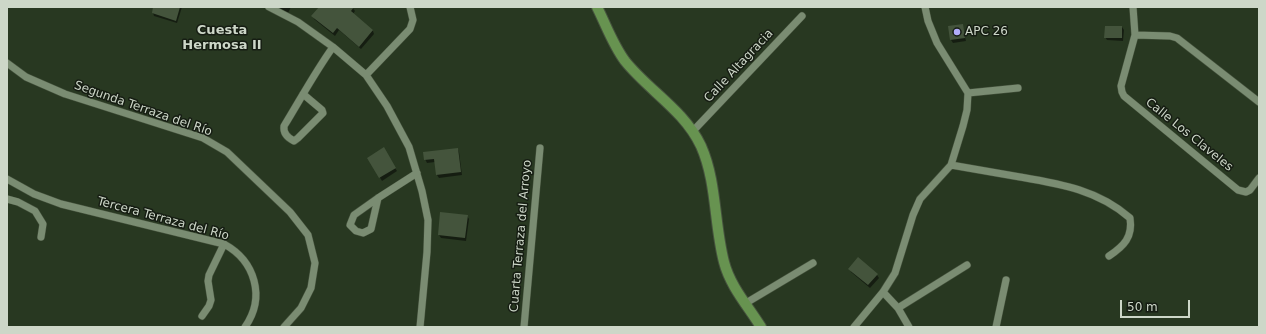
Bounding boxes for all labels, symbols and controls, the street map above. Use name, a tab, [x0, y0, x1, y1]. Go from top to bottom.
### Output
district label: Cuesta Hermosa II	[182, 23, 262, 54]
place label: APC 26	[965, 25, 1008, 39]
street label: Calle Altagracia	[702, 27, 776, 105]
marker: APC 26	[952, 27, 962, 37]
street label: Segunda Terraza del Río	[72, 79, 214, 139]
street label: Calle Los Claveles	[1143, 95, 1235, 175]
street label: Cuarta Terraza del Arroyo	[507, 159, 535, 313]
street label: Tercera Terraza del Río	[96, 194, 230, 244]
scale bar	[1122, 292, 1192, 318]
text: 50 m	[1127, 300, 1158, 314]

